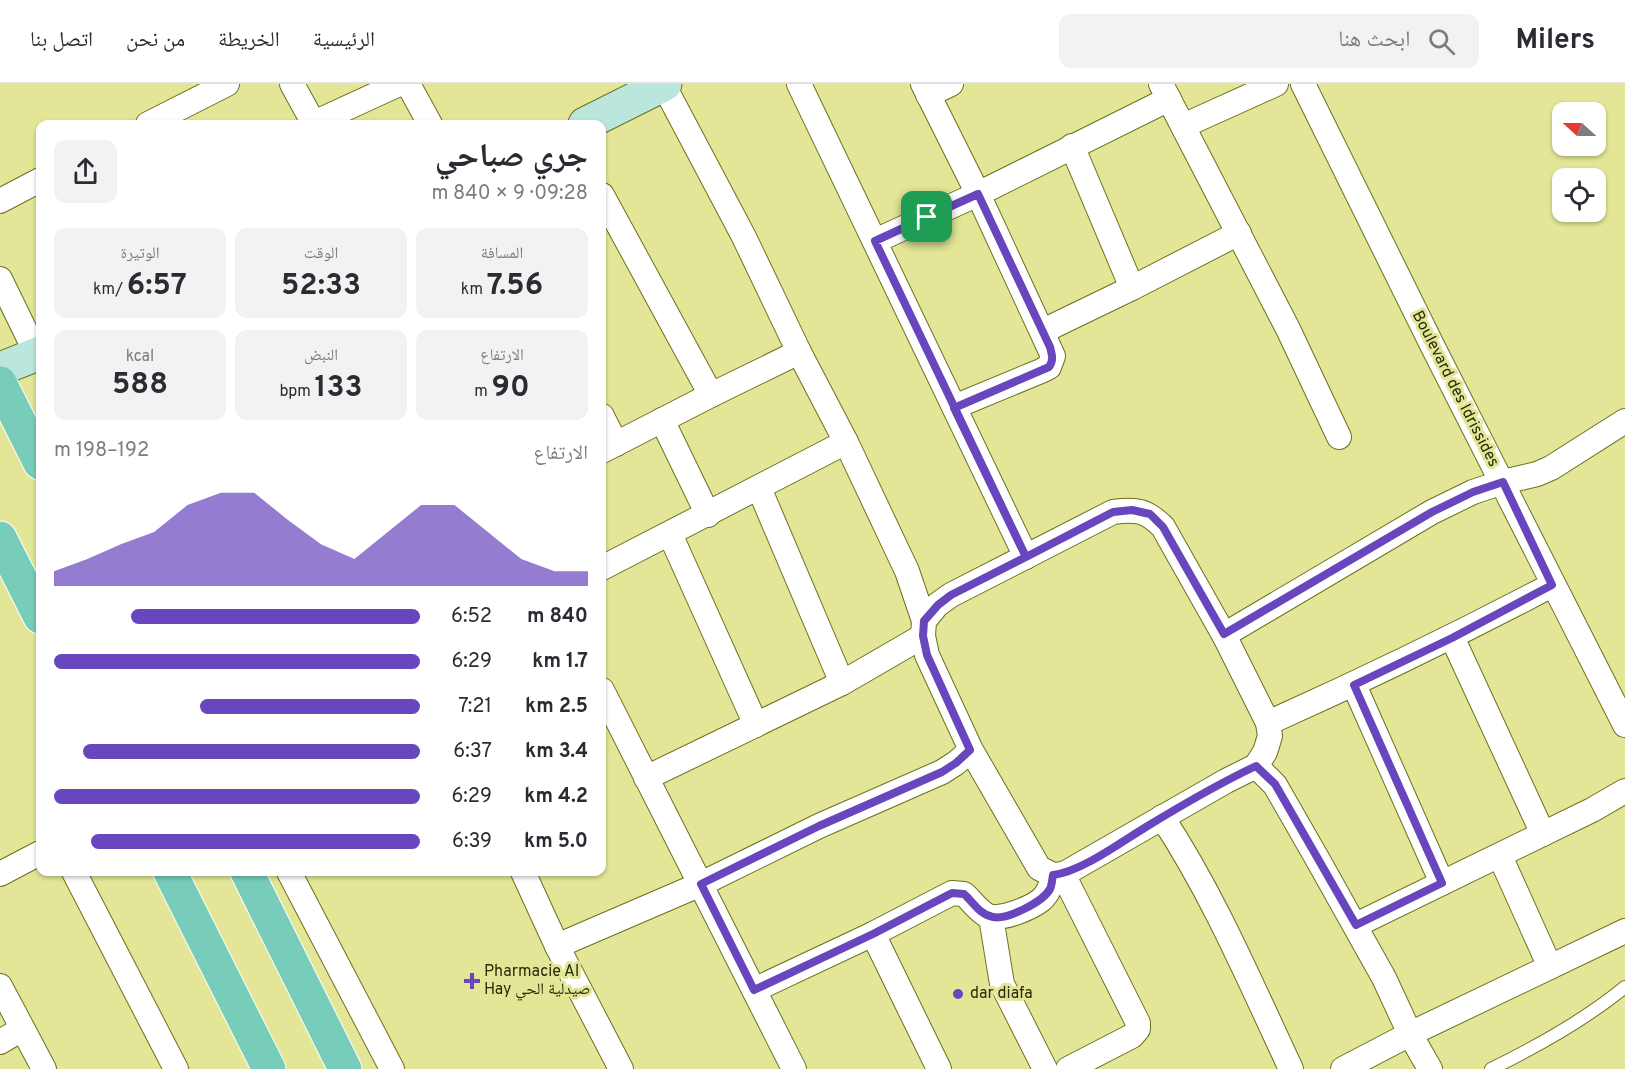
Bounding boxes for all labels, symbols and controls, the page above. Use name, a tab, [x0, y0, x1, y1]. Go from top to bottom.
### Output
search box	[1059, 14, 1479, 68]
text: Milers	[1515, 23, 1595, 59]
icon: search	[1425, 25, 1458, 58]
text: اتصل بنا	[30, 27, 93, 54]
text: من نحن	[126, 27, 185, 54]
text: الخريطة	[218, 27, 280, 54]
text: الرئيسية	[313, 27, 375, 54]
text: ابحث هنا	[1338, 27, 1410, 54]
north arrow	[1552, 102, 1606, 156]
map controls	[1552, 102, 1606, 222]
text: جري صباحي	[435, 137, 588, 179]
button: share	[54, 140, 117, 203]
button: locate	[1552, 168, 1606, 222]
text: 09:28 · 9 × 840 m	[431, 181, 588, 207]
pin	[901, 191, 952, 242]
icon: arrive	[910, 200, 943, 233]
text: الوتيرة	[121, 244, 159, 264]
text: الوقت	[304, 244, 338, 264]
text: المسافة	[481, 244, 523, 264]
text: 6:57	[127, 268, 187, 305]
text: 52:33	[281, 268, 361, 305]
text: 7.56	[487, 268, 543, 305]
text: /km	[93, 280, 127, 300]
text: km	[461, 280, 487, 300]
street label: Boulevard des Idrissides	[1407, 308, 1503, 470]
text: النبض	[304, 346, 338, 366]
text: الارتفاع	[480, 346, 524, 366]
text: kcal	[126, 347, 154, 367]
text: 588	[112, 367, 168, 404]
text: 133	[315, 370, 363, 407]
text: 90	[492, 370, 530, 407]
text: bpm	[279, 382, 315, 402]
text: m	[474, 382, 492, 402]
text: 192–198 m	[54, 438, 149, 464]
text: الارتفاع	[533, 441, 588, 467]
text: 6:52	[451, 604, 492, 630]
text: 840 m	[527, 604, 588, 630]
text: 6:29	[451, 649, 492, 675]
text: 1.7 km	[532, 649, 588, 675]
text: 7:21	[458, 694, 492, 720]
text: 2.5 km	[525, 694, 588, 720]
text: 6:37	[453, 739, 492, 765]
text: 3.4 km	[525, 739, 588, 765]
text: 6:29	[451, 784, 492, 810]
text: 4.2 km	[524, 784, 588, 810]
text: 6:39	[452, 829, 492, 855]
text: 5.0 km	[524, 829, 588, 855]
place label: Pharmacie Al Hay صيدلية الحي	[484, 962, 590, 1001]
marker: Pharmacie Al Hay صيدلية الحي	[465, 974, 479, 988]
place label: dar diafa	[970, 984, 1033, 1004]
marker: dar diafa	[951, 987, 965, 1001]

